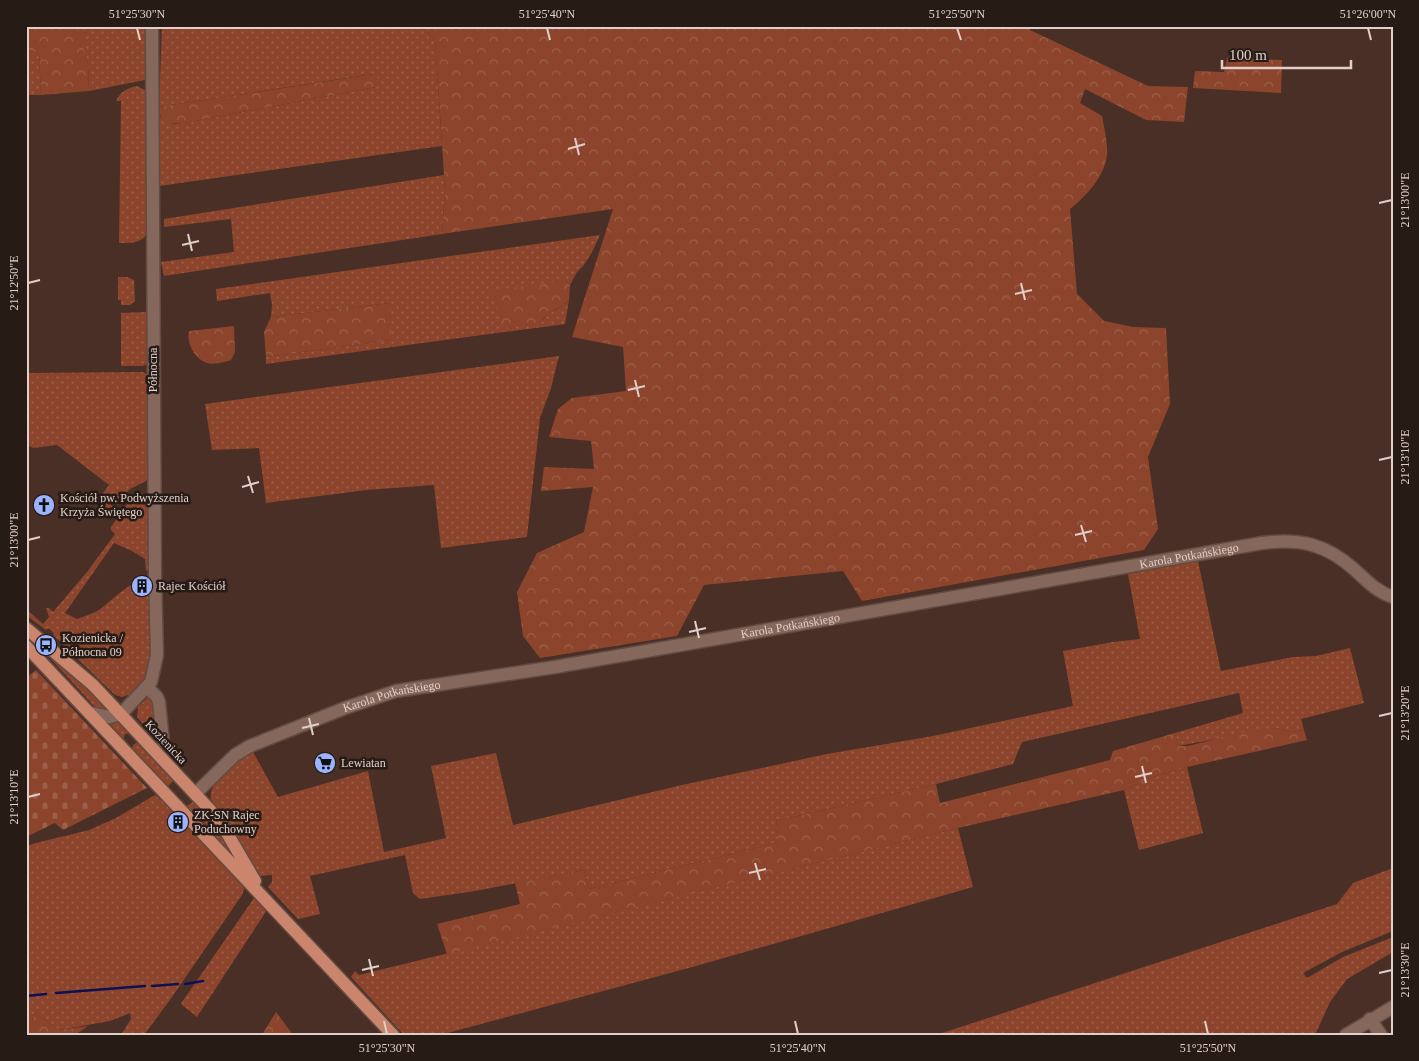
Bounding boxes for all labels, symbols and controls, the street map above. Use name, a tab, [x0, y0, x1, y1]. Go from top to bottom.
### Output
text: 51°25'30"N	[109, 7, 166, 21]
text: 51°25'40"N	[519, 7, 576, 21]
text: 51°25'50"N	[929, 7, 986, 21]
text: 51°26'00"N	[1340, 7, 1397, 21]
scale bar	[1222, 38, 1350, 70]
text: 100 m	[1229, 47, 1267, 63]
text: 21°13'00"E	[1398, 172, 1412, 228]
text: 21°12'50"E	[7, 255, 21, 311]
street label: Północna	[146, 347, 160, 392]
text: 21°13'10"E	[1398, 429, 1412, 485]
place label: Kościół pw. Podwyższenia Krzyża Świętego	[60, 491, 190, 519]
church icon: Kościół pw. Podwyższenia Krzyża Świętego	[32, 493, 56, 517]
text: 21°13'00"E	[7, 512, 21, 568]
street label: Karola Potkańskiego	[1138, 540, 1240, 571]
building icon: Rajec Kościół	[130, 574, 154, 598]
place label: Rajec Kościół	[158, 579, 226, 593]
street label: Karola Potkańskiego	[740, 610, 841, 641]
place label: Kozienicka / Północna 09	[62, 631, 124, 659]
bus stop icon: Kozienicka / Północna 09	[34, 633, 58, 657]
street label: Karola Potkańskiego	[341, 677, 441, 715]
text: 21°13'20"E	[1398, 685, 1412, 741]
street label: Kozienicka	[142, 717, 190, 767]
supermarket icon: Lewiatan	[313, 751, 337, 775]
place label: Lewiatan	[341, 756, 386, 770]
text: 21°13'10"E	[7, 769, 21, 825]
place label: ZK-SN Rajec Poduchowny	[194, 808, 260, 836]
building icon: ZK-SN Rajec Poduchowny	[166, 810, 190, 834]
text: 21°13'30"E	[1398, 942, 1412, 998]
text: 51°25'30"N	[359, 1041, 416, 1055]
text: 51°25'40"N	[770, 1041, 827, 1055]
text: 51°25'50"N	[1180, 1041, 1237, 1055]

